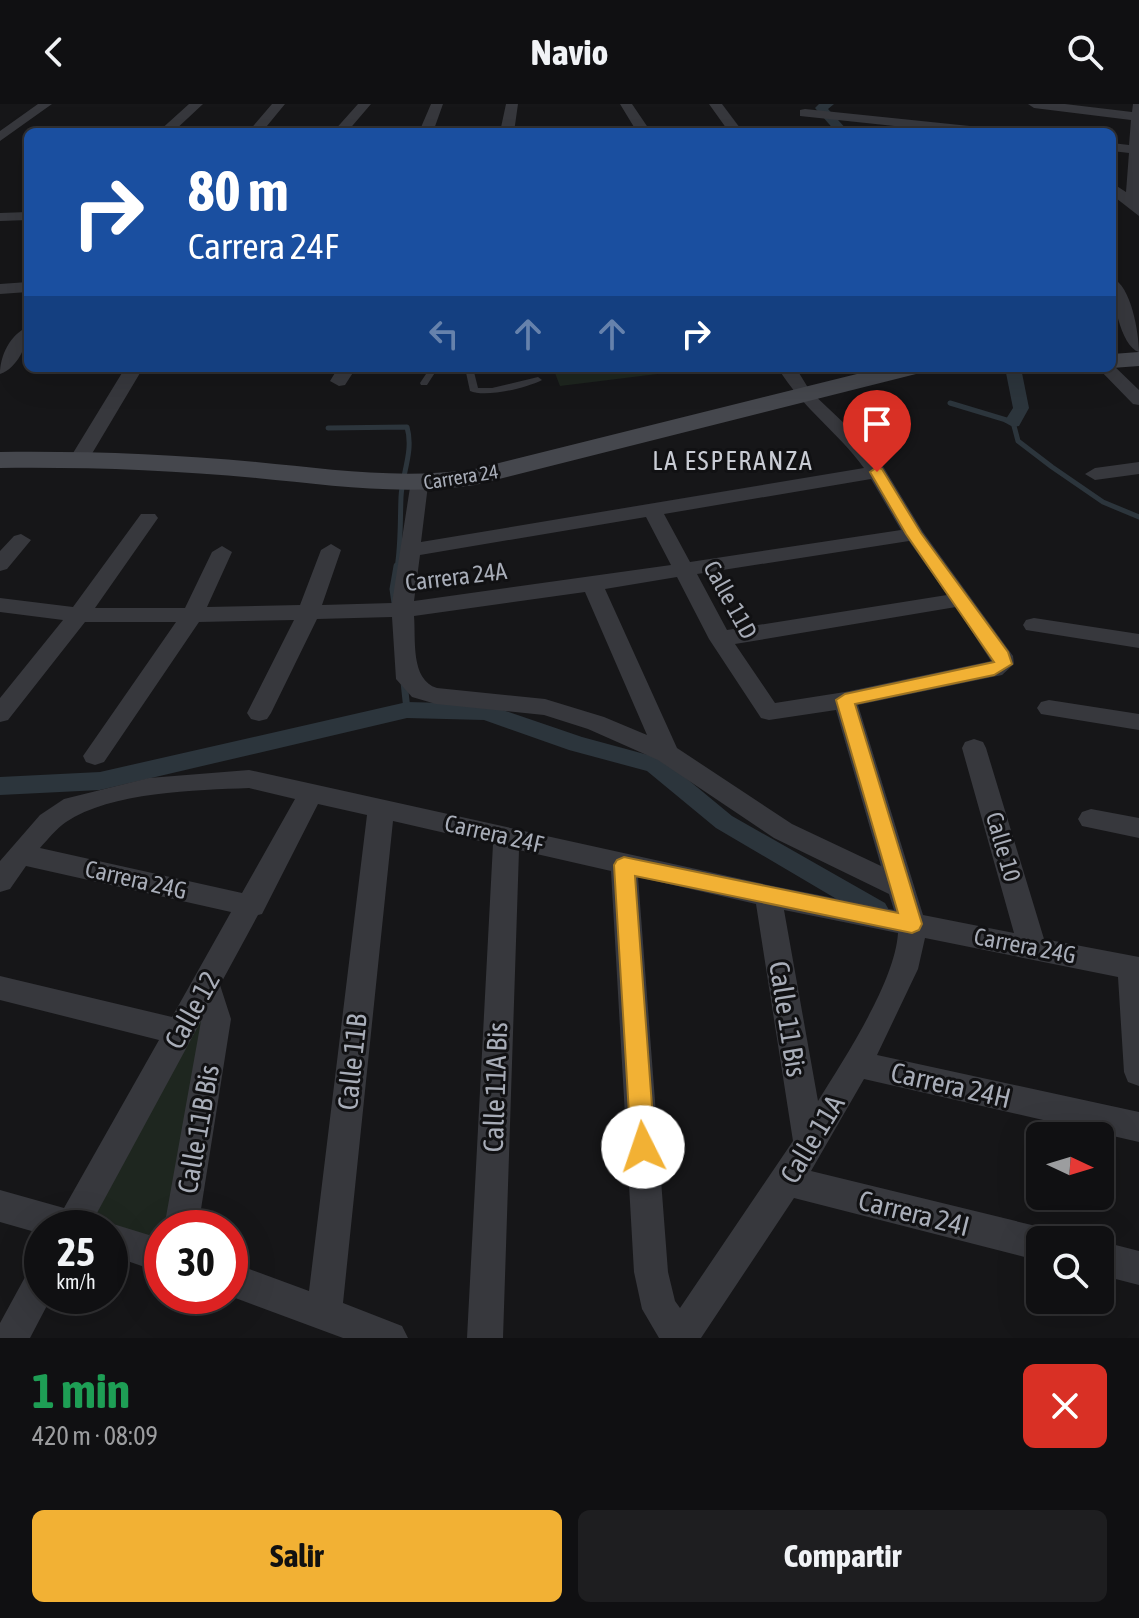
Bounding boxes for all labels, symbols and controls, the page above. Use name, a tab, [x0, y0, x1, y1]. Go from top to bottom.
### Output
icon: back	[32, 30, 76, 74]
icon: search	[1063, 30, 1107, 74]
text: Navio	[530, 31, 609, 73]
text: 80 m	[188, 159, 289, 223]
icon: right	[56, 160, 160, 264]
text: Carrera 24F	[188, 225, 338, 267]
icon: left	[422, 312, 466, 356]
icon: ahead	[506, 312, 550, 356]
icon: ahead	[590, 312, 634, 356]
icon: right	[674, 312, 718, 356]
pin	[843, 390, 911, 472]
icon: arrive	[855, 402, 899, 446]
district label: LA ESPERANZA	[652, 446, 814, 476]
street label: Carrera 24	[422, 459, 500, 494]
street label: Calle 11D	[698, 556, 763, 643]
street label: Carrera 24A	[403, 557, 509, 596]
street label: Carrera 24F	[442, 809, 546, 858]
street label: Calle 10	[981, 809, 1026, 885]
street label: Carrera 24G	[83, 855, 189, 904]
street label: Carrera 24G	[972, 922, 1078, 969]
street label: Calle 11 Bis	[763, 959, 813, 1079]
street label: Calle 12	[158, 966, 226, 1054]
street label: Calle 11B	[331, 1012, 373, 1112]
street label: Calle 11A Bis	[477, 1021, 513, 1153]
street label: Carrera 24H	[888, 1056, 1014, 1114]
street label: Calle 11B Bis	[171, 1062, 225, 1196]
street label: Calle 11A	[773, 1089, 851, 1189]
position arrow	[601, 1105, 685, 1189]
north arrow	[1026, 1122, 1114, 1210]
map controls	[1026, 1122, 1114, 1314]
street label: Carrera 24I	[855, 1184, 973, 1242]
speed limit sign: 30	[144, 1210, 248, 1314]
button: search	[1026, 1226, 1114, 1314]
text: 25	[57, 1229, 95, 1274]
text: km/h	[56, 1270, 96, 1293]
text: 1 min	[32, 1363, 130, 1418]
button: close	[1023, 1364, 1107, 1448]
text: 420 m · 08:09	[32, 1421, 158, 1451]
button: Salir	[32, 1510, 562, 1602]
button: Compartir	[578, 1510, 1107, 1602]

